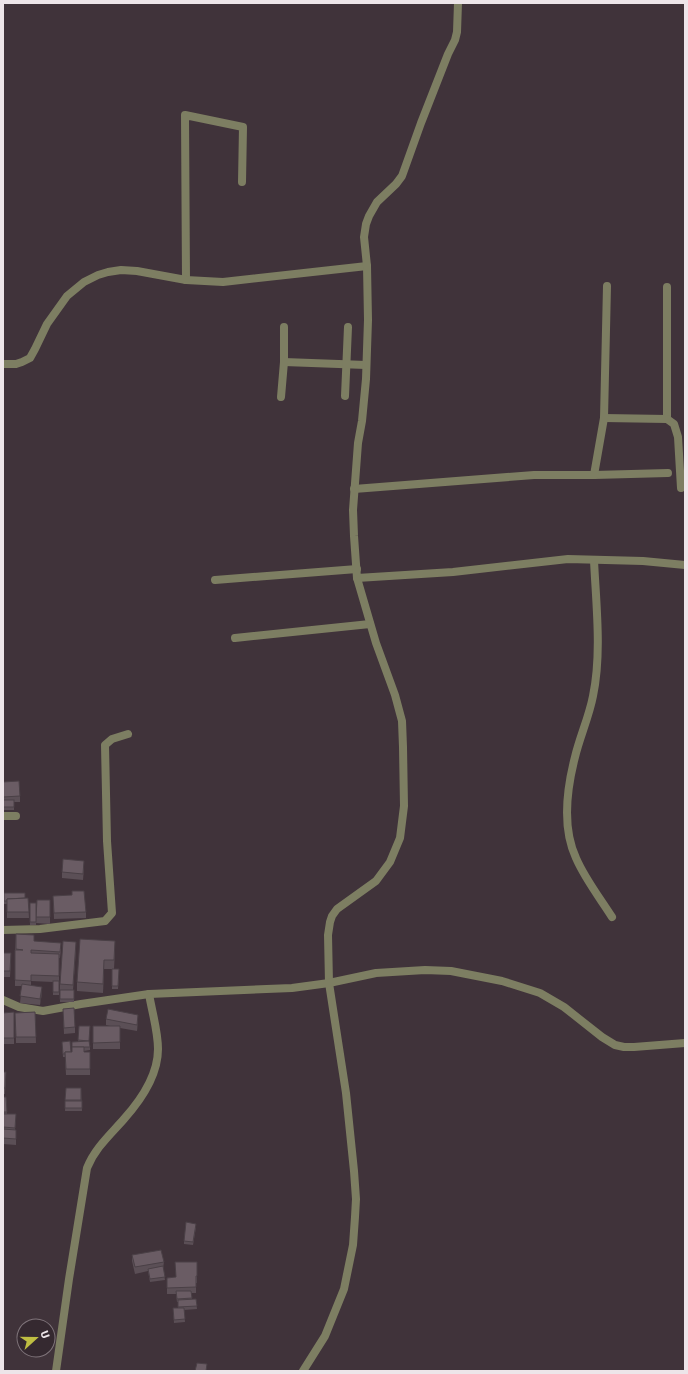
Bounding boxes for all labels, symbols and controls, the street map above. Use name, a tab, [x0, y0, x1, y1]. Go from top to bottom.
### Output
north arrow	[16, 1318, 56, 1358]
text: U	[38, 1329, 52, 1340]

